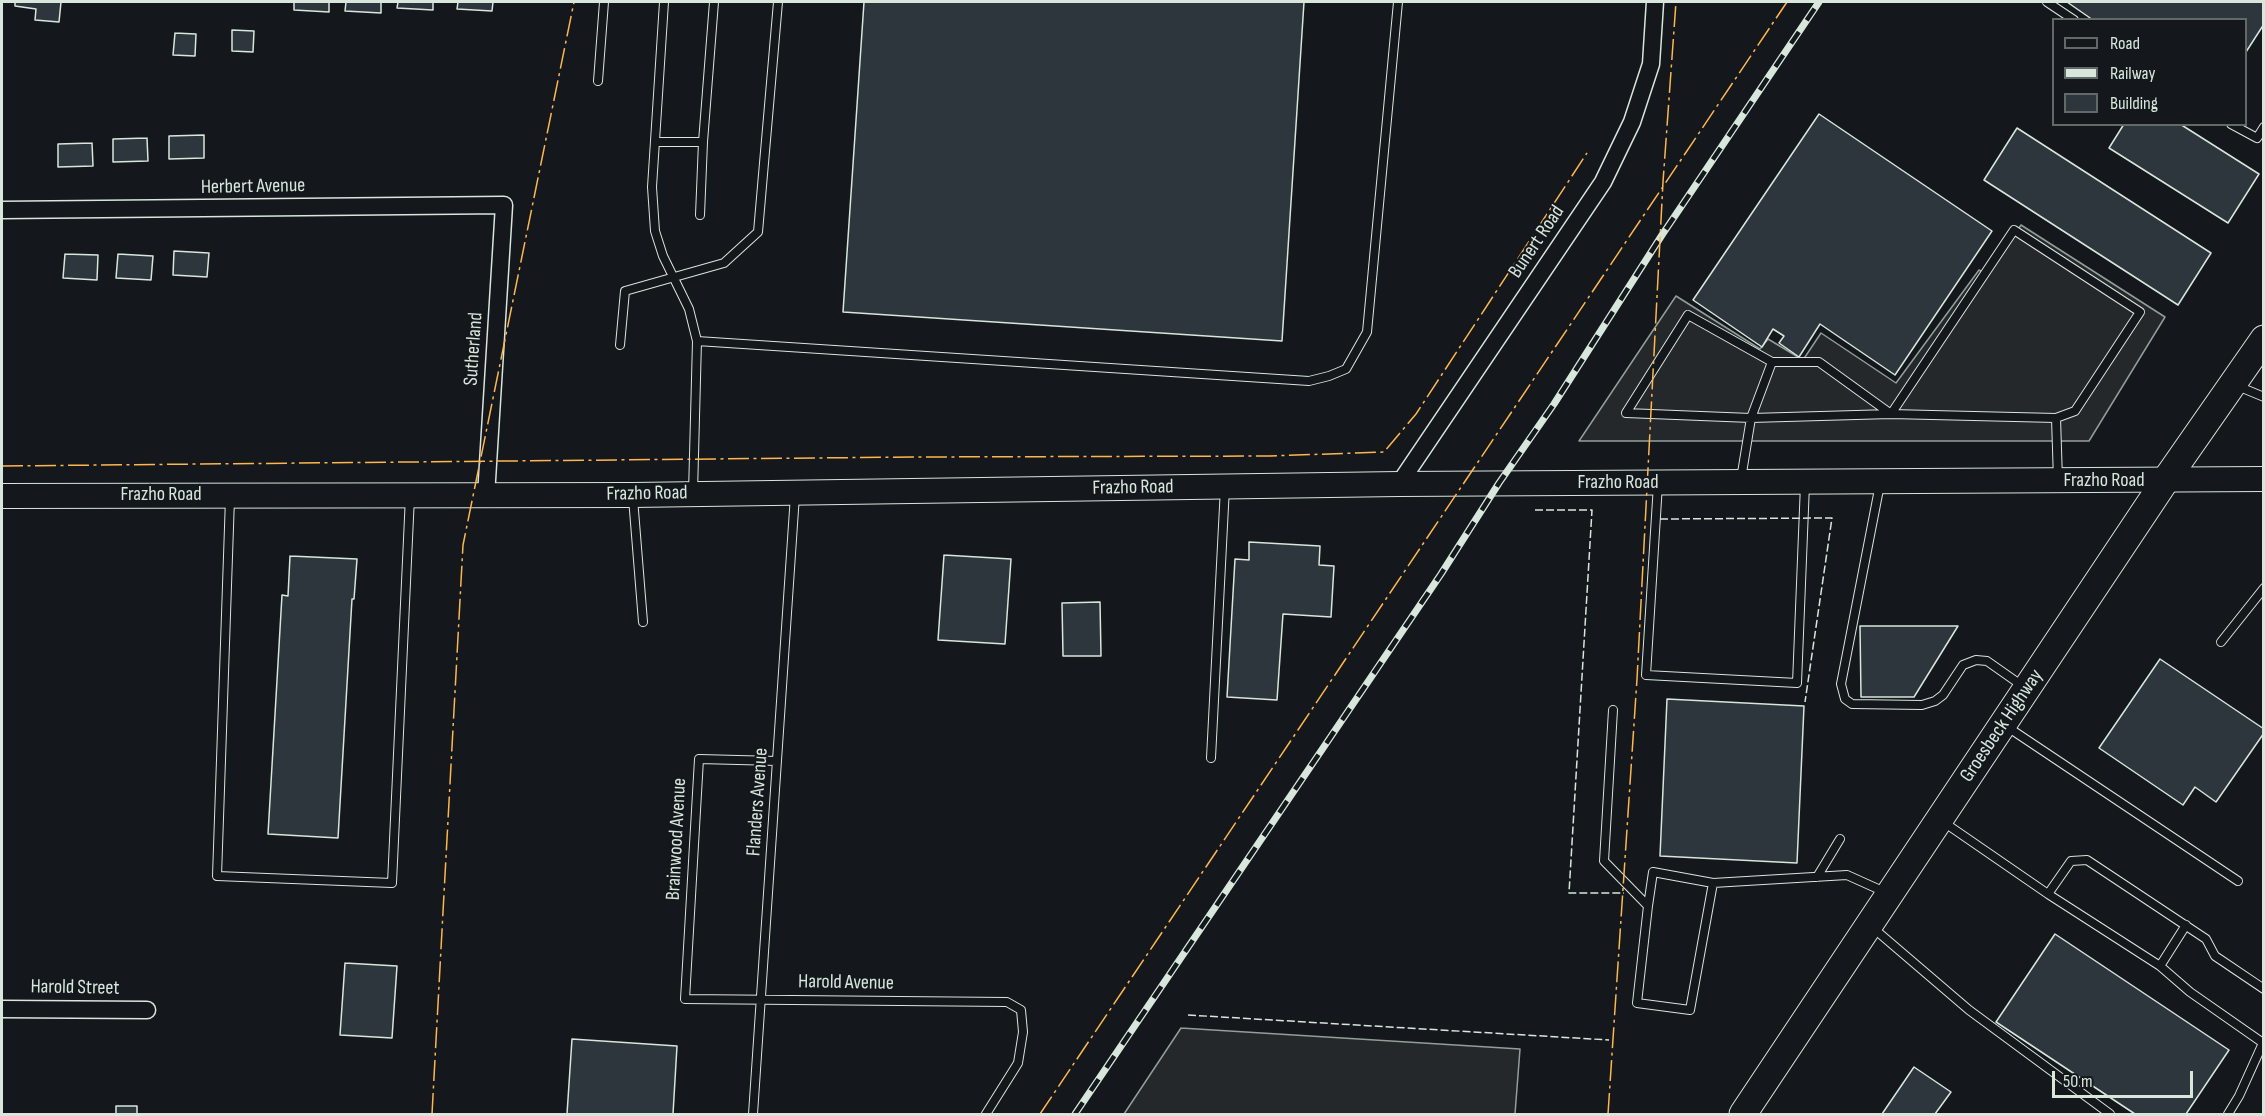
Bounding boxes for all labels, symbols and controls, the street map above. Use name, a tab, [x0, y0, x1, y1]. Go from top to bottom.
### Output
legend	[2052, 18, 2247, 126]
text: Road	[2110, 33, 2140, 54]
text: Railway	[2110, 63, 2155, 84]
text: Building	[2110, 93, 2158, 114]
street label: Herbert Avenue	[201, 174, 305, 200]
street label: Bunert Road	[1504, 201, 1570, 283]
street label: Sutherland	[459, 311, 489, 387]
street label: Frazho Road	[2063, 469, 2145, 493]
street label: Frazho Road	[1577, 471, 1659, 495]
street label: Frazho Road	[1092, 475, 1174, 501]
street label: Frazho Road	[606, 481, 688, 507]
street label: Frazho Road	[120, 483, 202, 507]
street label: Groesbeck Highway	[1955, 665, 2049, 787]
street label: Flanders Avenue	[742, 747, 774, 857]
street label: Brainwood Avenue	[662, 777, 692, 901]
street label: Harold Avenue	[798, 970, 894, 996]
street label: Harold Street	[30, 975, 120, 1001]
scale bar	[2055, 1059, 2196, 1097]
text: 50 m	[2063, 1071, 2093, 1092]

